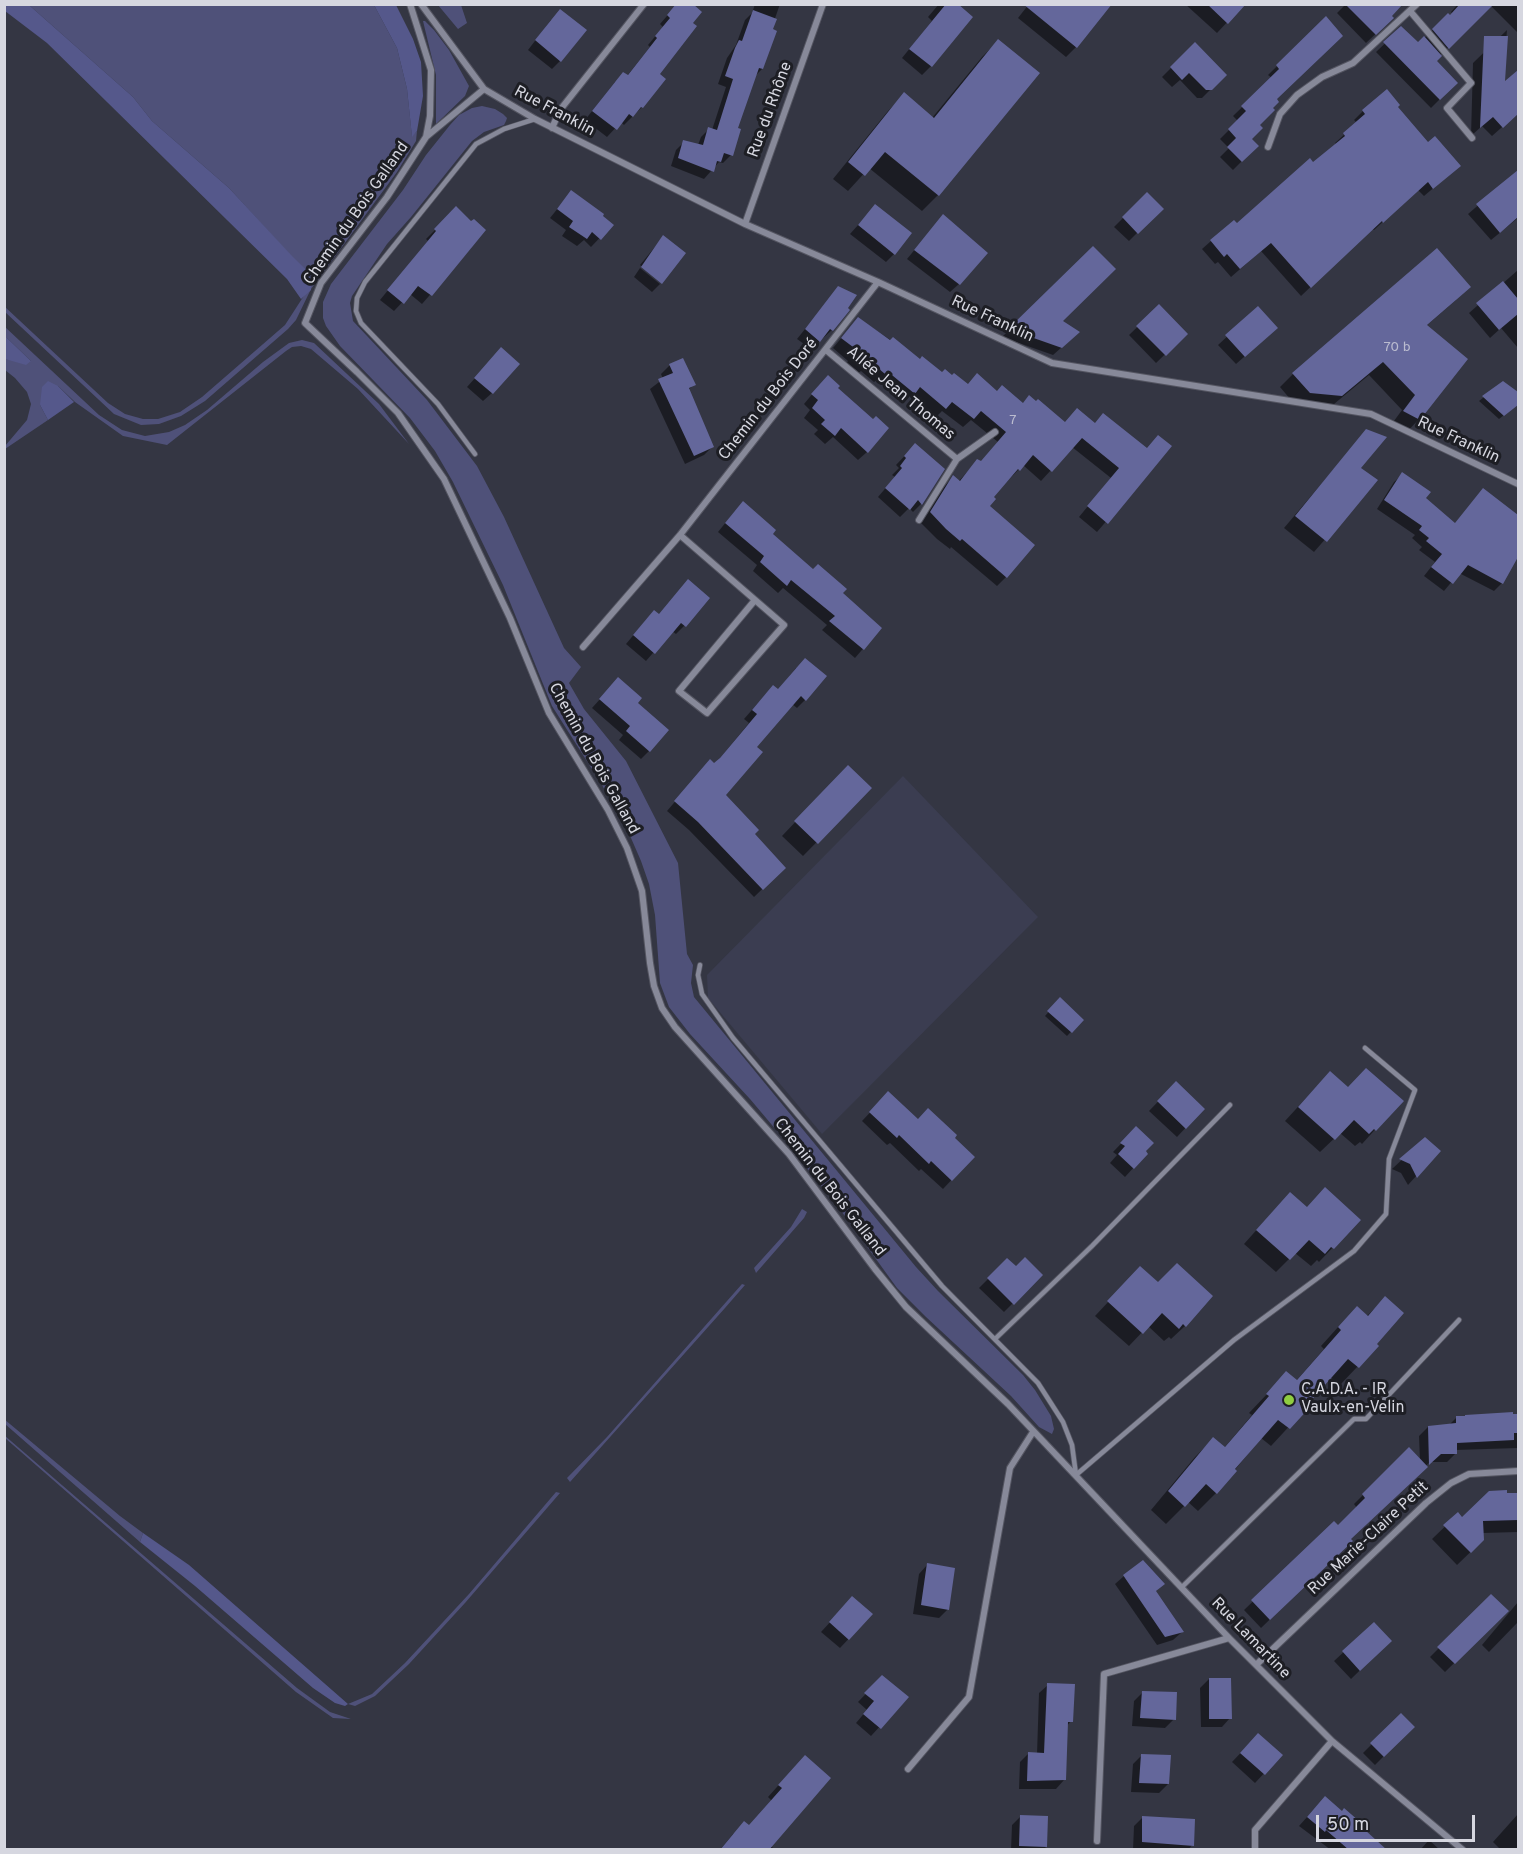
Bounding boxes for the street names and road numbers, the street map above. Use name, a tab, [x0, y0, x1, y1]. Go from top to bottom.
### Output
street label: Rue du Rhône	[745, 60, 797, 160]
street label: Rue Franklin	[510, 83, 598, 141]
street label: Chemin du Bois Galland	[300, 139, 414, 289]
street label: Rue Franklin	[948, 293, 1036, 347]
street label: Chemin du Bois Doré	[715, 335, 823, 465]
street label: Allée Jean Thomas	[842, 343, 958, 445]
street label: Rue Franklin	[1414, 414, 1502, 468]
street label: Chemin du Bois Galland	[543, 680, 643, 838]
street label: Chemin du Bois Galland	[769, 1115, 889, 1261]
street label: Rue Marie-Claire Petit	[1305, 1478, 1433, 1600]
street label: Rue Lamartine	[1206, 1594, 1294, 1684]

